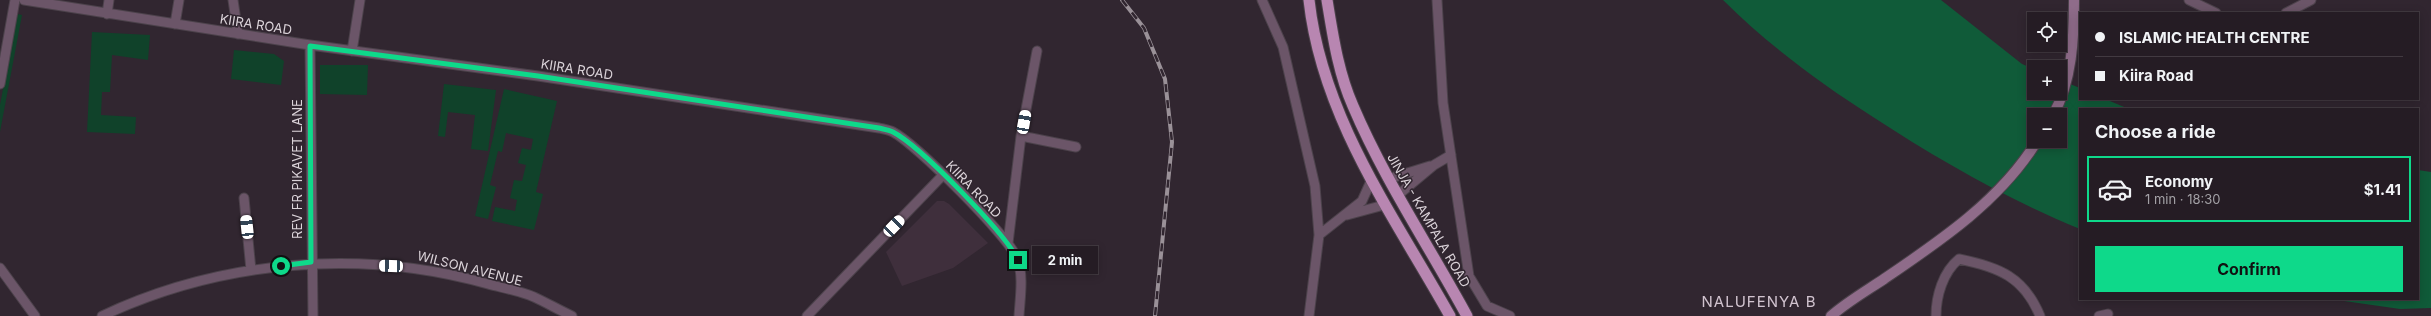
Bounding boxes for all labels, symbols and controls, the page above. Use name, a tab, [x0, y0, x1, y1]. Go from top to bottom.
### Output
street label: KIIRA ROAD	[219, 10, 293, 38]
map controls	[2027, 12, 2067, 148]
button: locate	[2027, 12, 2067, 52]
text: ISLAMIC HEALTH CENTRE	[2119, 28, 2310, 47]
street label: KIIRA ROAD	[540, 55, 614, 83]
button: +	[2027, 60, 2067, 100]
text: Kiira Road	[2119, 66, 2193, 85]
street label: REV FR PIKAVET LANE	[289, 99, 305, 239]
button: −	[2027, 108, 2067, 148]
car	[1016, 109, 1032, 135]
text: Choose a ride	[2095, 121, 2216, 142]
street label: JINJA - KAMPALA ROAD	[1384, 150, 1474, 290]
street label: KIIRA ROAD	[943, 157, 1005, 221]
icon: car	[2097, 171, 2133, 207]
text: Economy	[2145, 172, 2213, 191]
text: $1.41	[2364, 180, 2401, 199]
text: 1 min · 18:30	[2145, 191, 2221, 207]
car	[881, 213, 907, 239]
car	[240, 214, 254, 240]
callout: 2 min	[1032, 246, 1098, 274]
button: Confirm	[2095, 246, 2403, 292]
street label: WILSON AVENUE	[416, 247, 524, 289]
route end	[1009, 251, 1027, 269]
text: 2 min	[1048, 252, 1082, 268]
route start	[272, 257, 290, 275]
car	[379, 260, 403, 272]
district label: NALUFENYA B	[1702, 292, 1816, 311]

